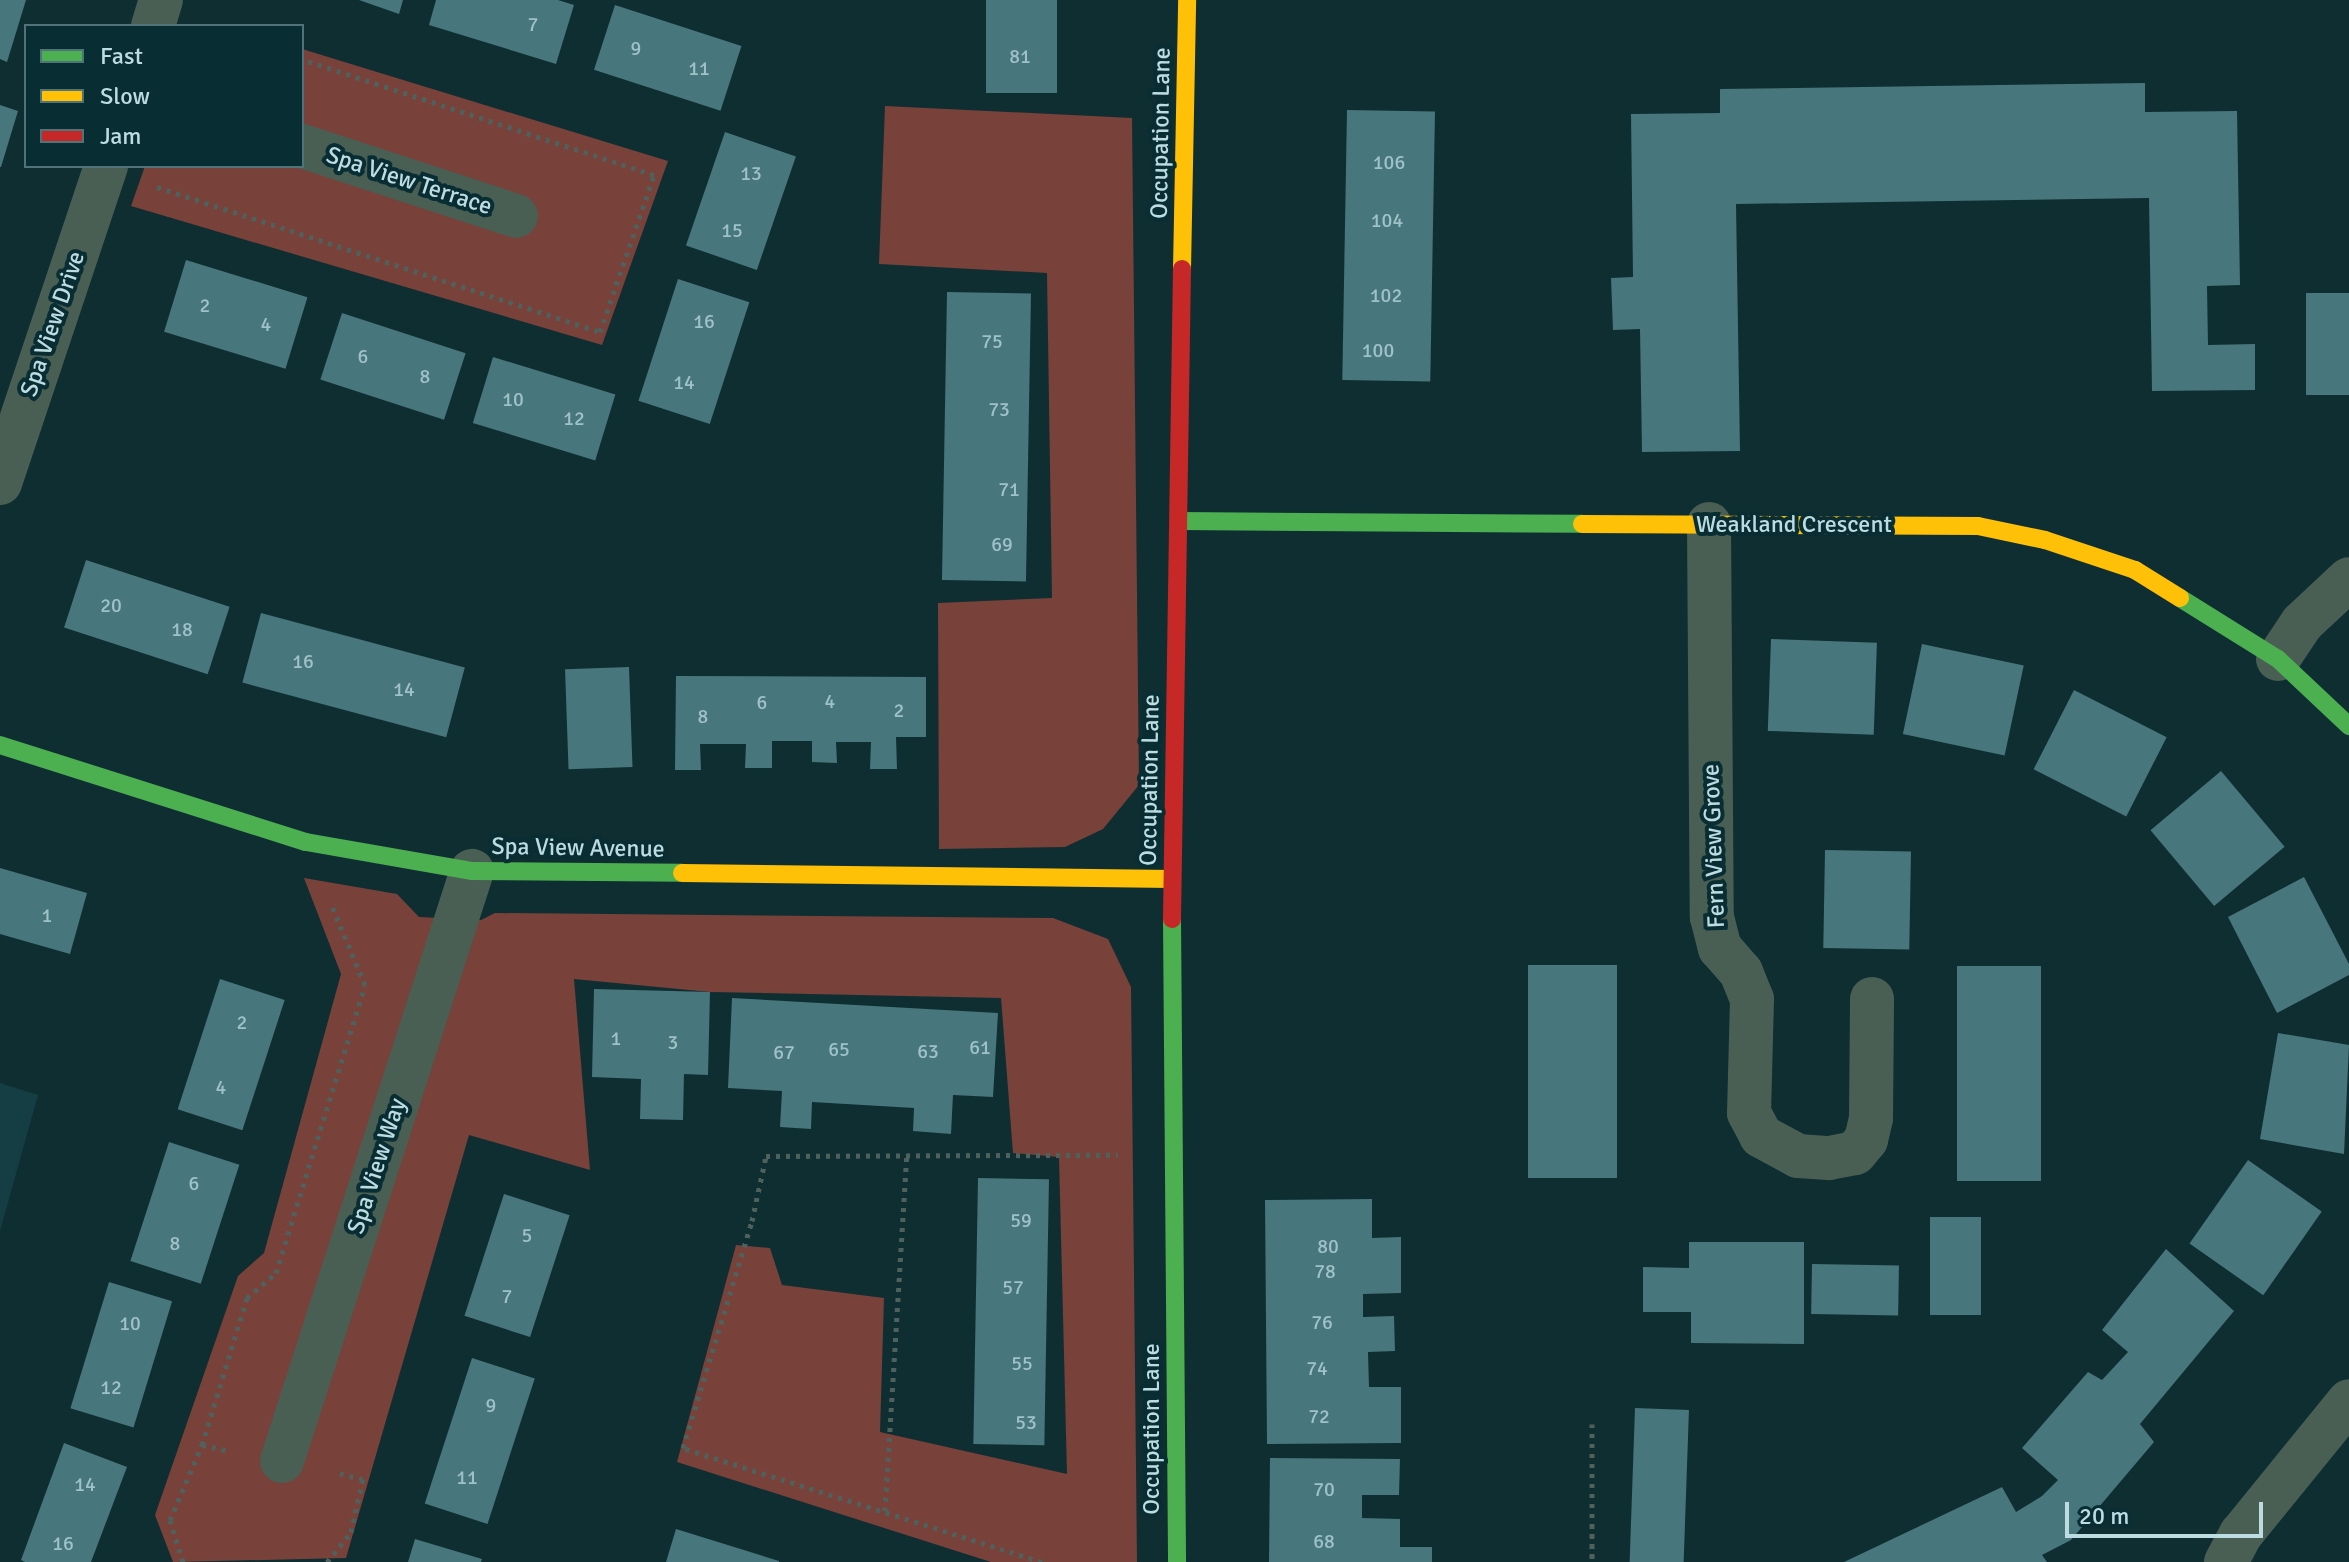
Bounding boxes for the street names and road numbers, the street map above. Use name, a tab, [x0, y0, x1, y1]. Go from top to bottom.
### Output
street label: Occupation Lane	[1145, 47, 1177, 219]
street label: Spa View Terrace	[322, 141, 496, 221]
street label: Spa View Drive	[15, 248, 91, 400]
street label: Weakland Crescent	[1696, 511, 1892, 539]
street label: Occupation Lane	[1134, 694, 1166, 866]
street label: Fern View Grove	[1697, 763, 1731, 929]
street label: Spa View Avenue	[491, 832, 665, 864]
street label: Spa View Way	[342, 1095, 412, 1237]
street label: Occupation Lane	[1138, 1343, 1166, 1515]

